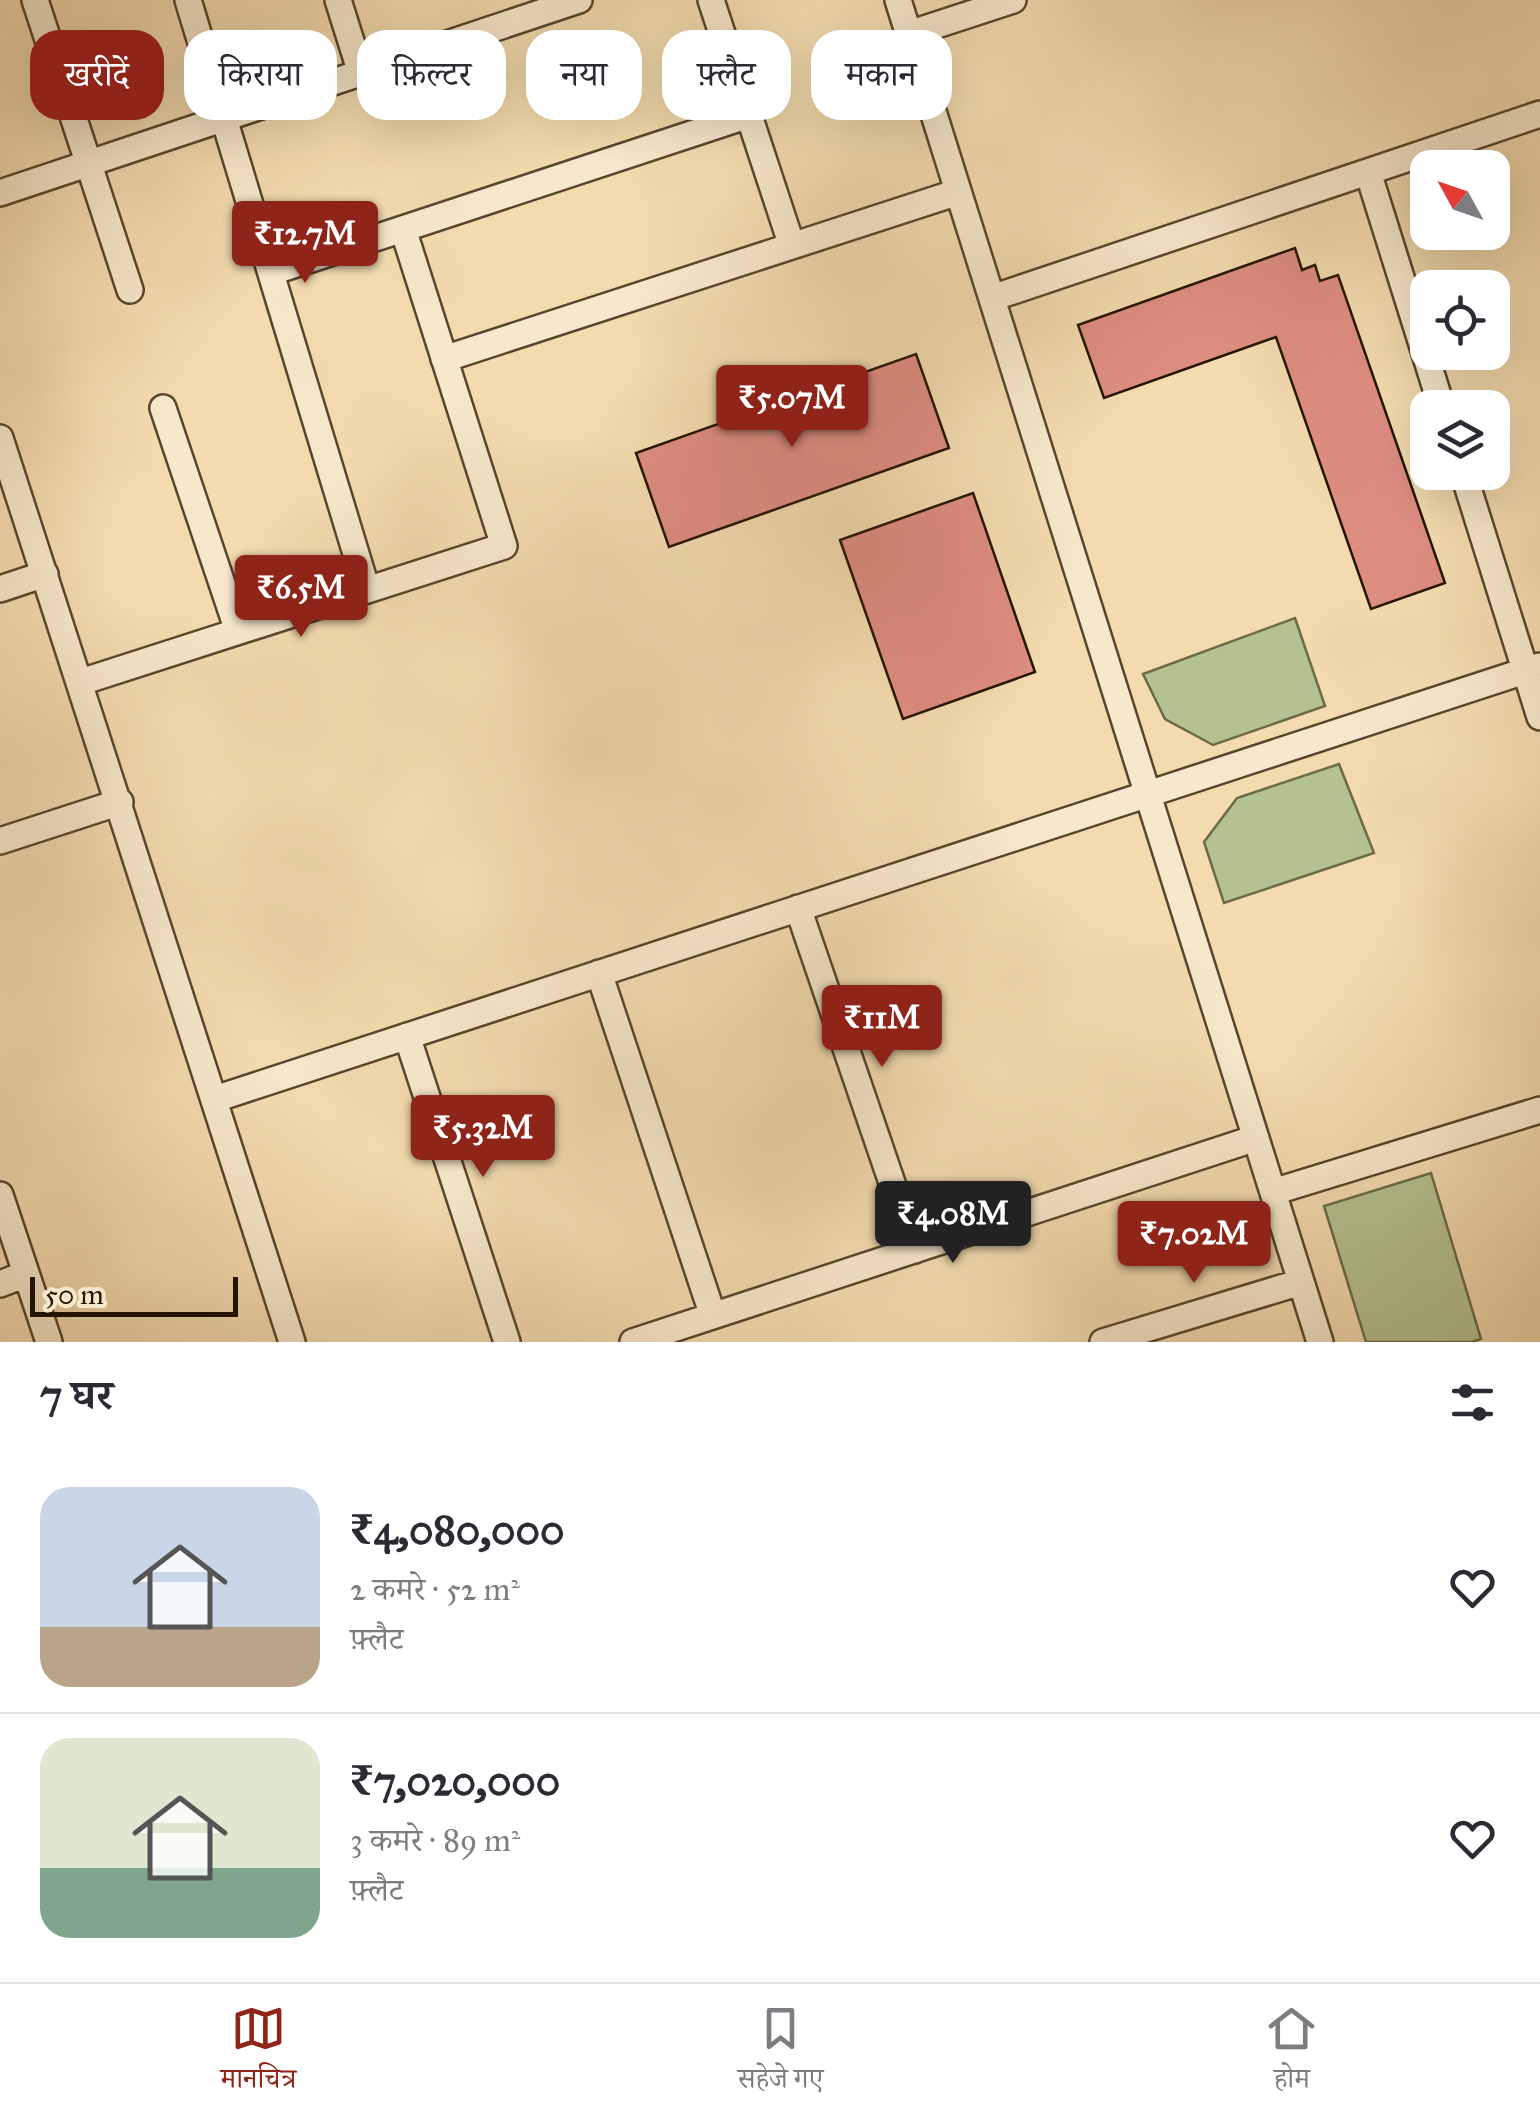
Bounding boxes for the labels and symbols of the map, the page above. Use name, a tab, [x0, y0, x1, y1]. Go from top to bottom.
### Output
north arrow	[1410, 150, 1510, 250]
pin: ₹12.7M	[224, 201, 386, 286]
pin: ₹5.07M	[711, 365, 873, 450]
pin: ₹6.5M	[231, 555, 371, 640]
pin: ₹11M	[823, 985, 941, 1070]
pin: ₹5.32M	[402, 1095, 564, 1180]
pin: ₹4.08M	[872, 1181, 1034, 1266]
pin: ₹7.02M	[1113, 1201, 1275, 1286]
scale bar	[30, 1272, 238, 1316]

